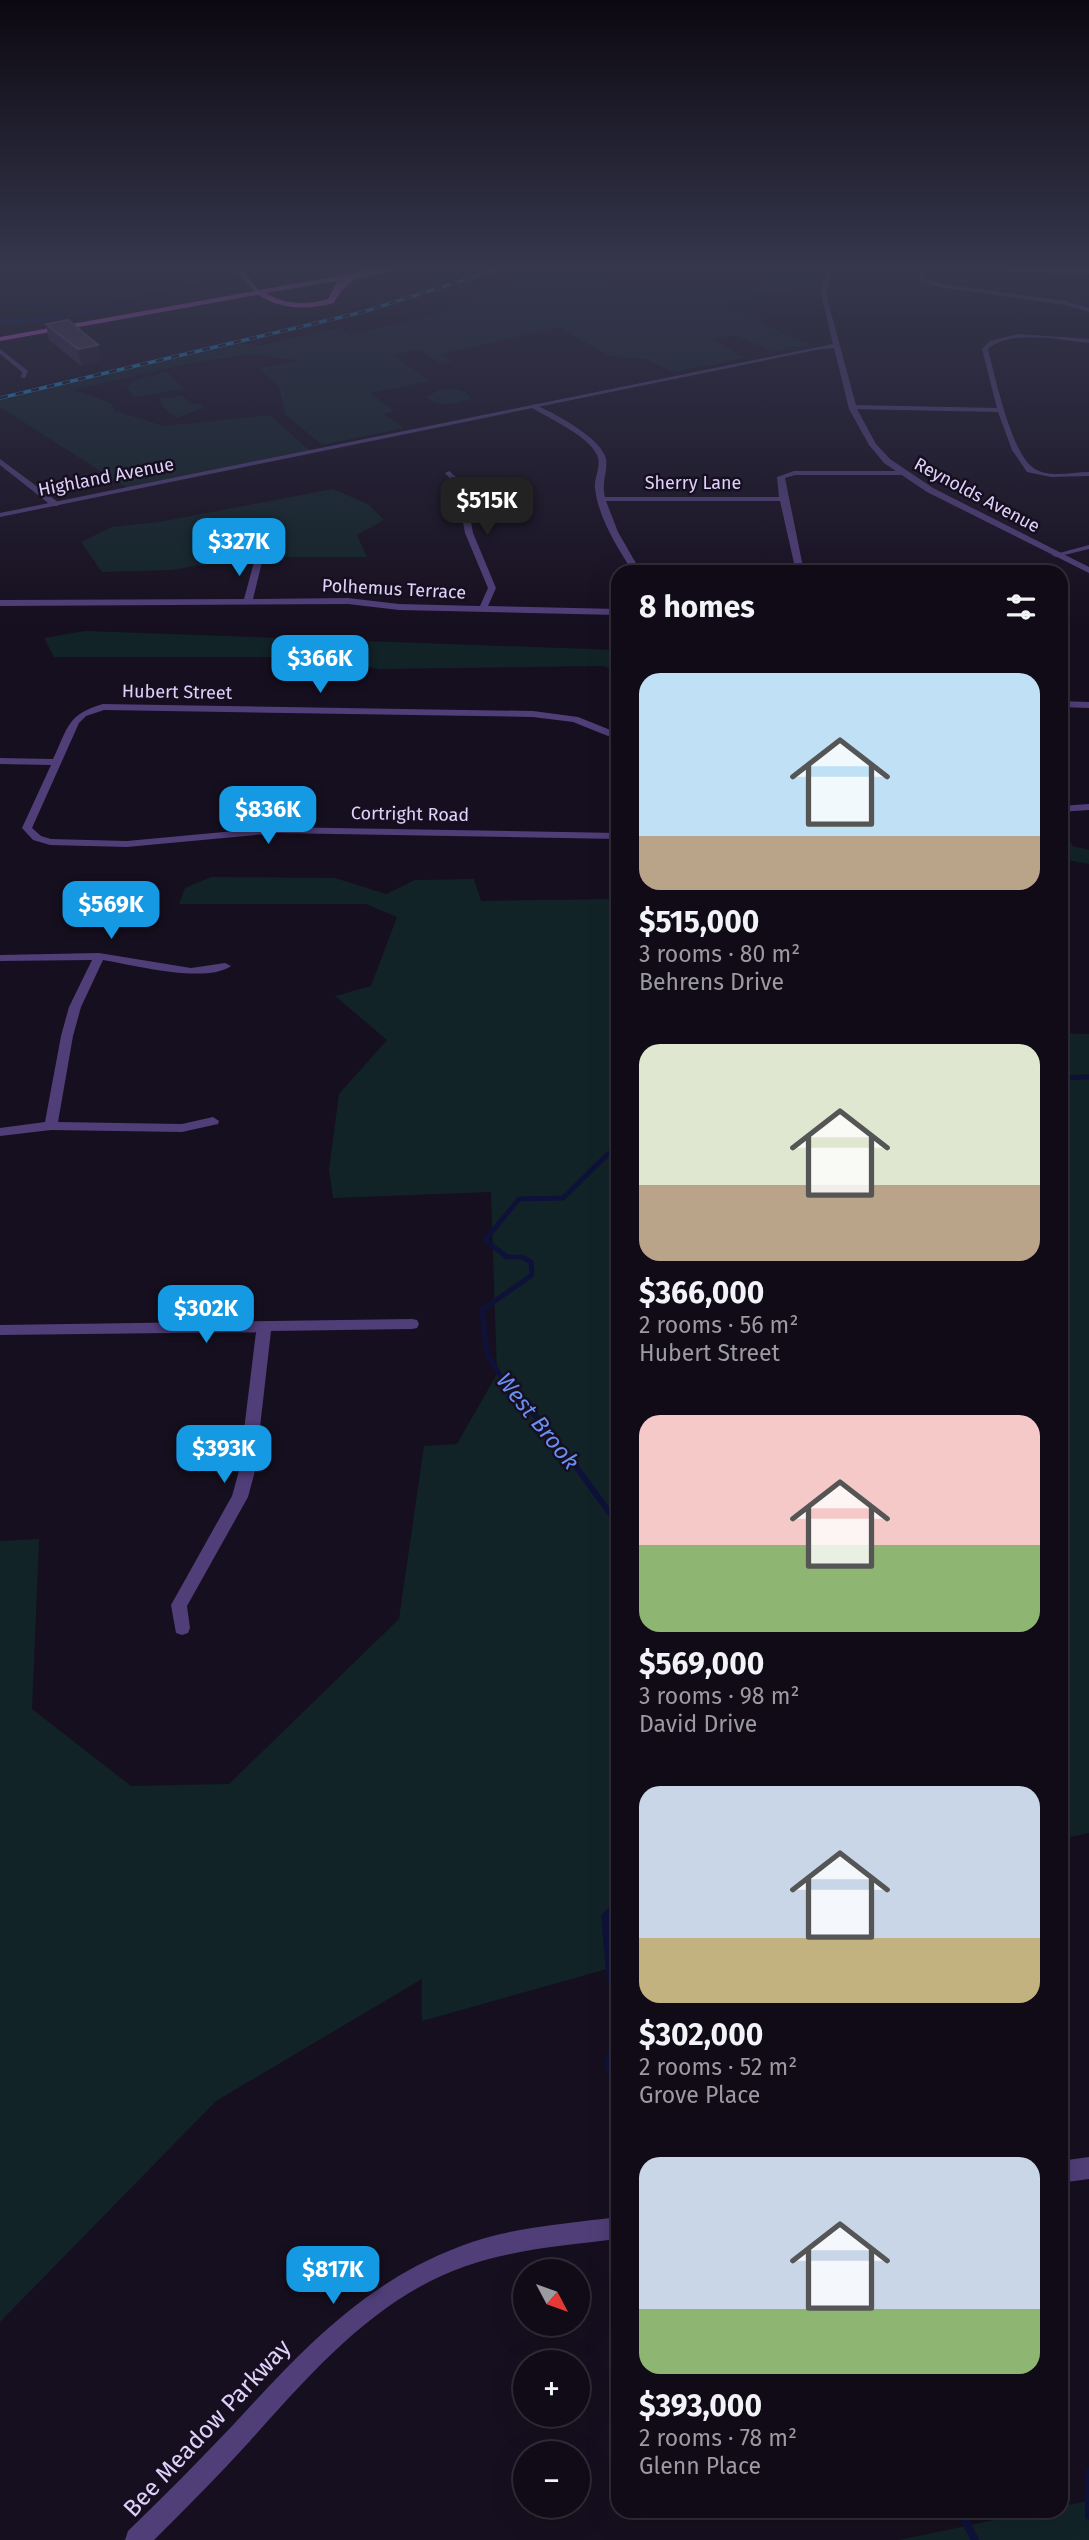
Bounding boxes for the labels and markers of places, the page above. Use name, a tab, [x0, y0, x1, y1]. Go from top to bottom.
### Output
pin: $515K	[438, 477, 536, 537]
pin: $327K	[190, 518, 288, 578]
pin: $366K	[271, 636, 369, 695]
pin: $836K	[219, 786, 317, 846]
pin: $569K	[62, 881, 160, 941]
pin: $302K	[157, 1286, 255, 1345]
pin: $393K	[175, 1426, 273, 1485]
pin: $817K	[284, 2246, 382, 2306]

